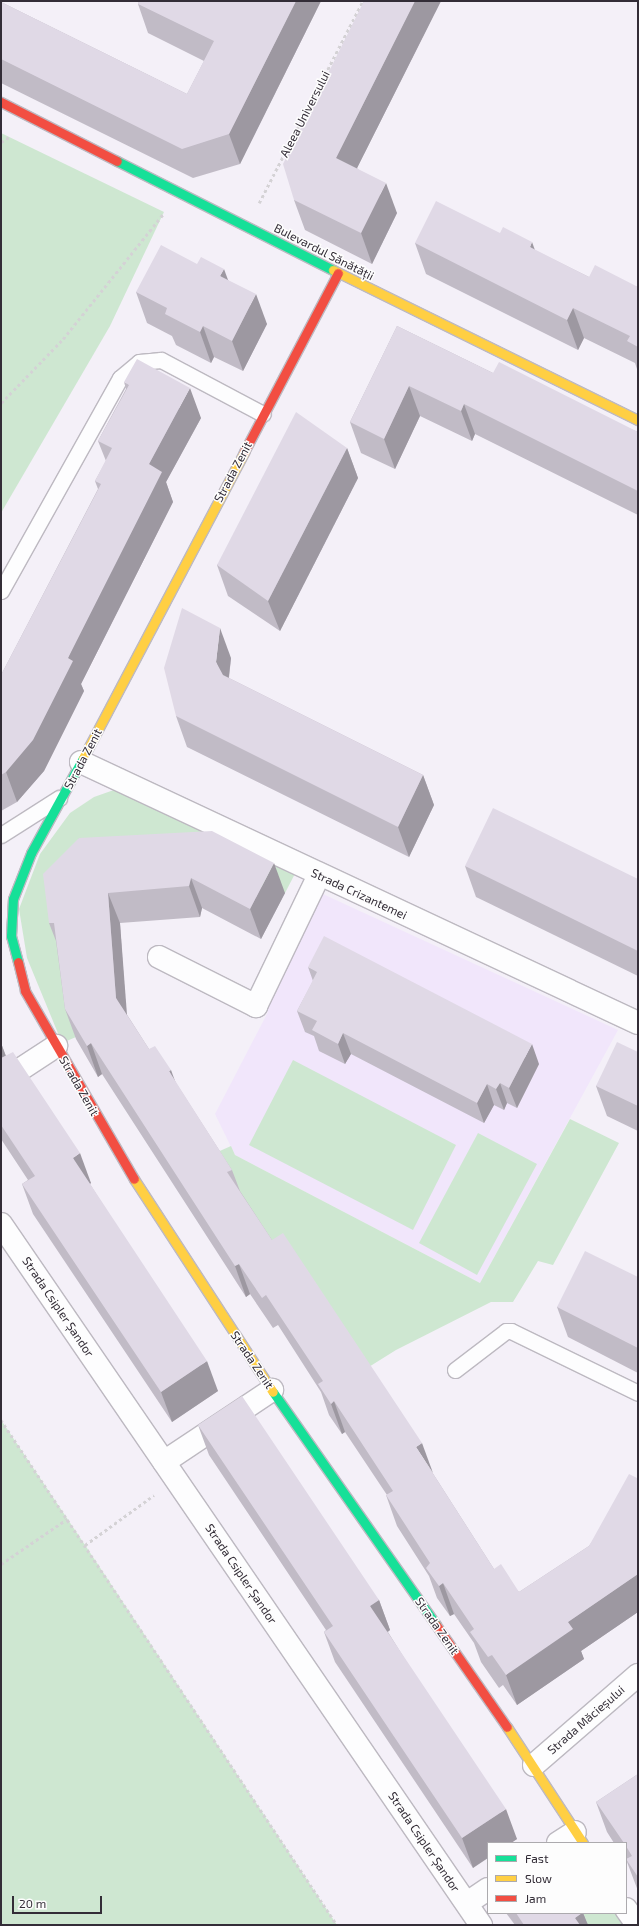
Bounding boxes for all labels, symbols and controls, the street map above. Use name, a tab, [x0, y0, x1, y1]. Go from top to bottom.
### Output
street label: Aleea Universului	[277, 68, 333, 160]
street label: Bulevardul Sănătății	[272, 221, 376, 283]
street label: Strada Zenit	[211, 439, 255, 505]
street label: Strada Zenit	[61, 726, 105, 792]
street label: Strada Crizantemei	[309, 865, 409, 923]
street label: Strada Zenit	[56, 1054, 102, 1118]
street label: Strada Csipler Șandor	[19, 1254, 97, 1360]
street label: Strada Zenit	[227, 1328, 277, 1392]
street label: Strada Csipler Șandor	[202, 1521, 280, 1627]
street label: Strada Zenit	[412, 1595, 462, 1657]
street label: Strada Măcieșului	[544, 1683, 628, 1757]
street label: Strada Csipler Șandor	[385, 1789, 463, 1895]
legend	[487, 1842, 627, 1914]
text: Fast	[525, 1851, 548, 1865]
text: Slow	[525, 1871, 552, 1885]
scale bar	[14, 1888, 104, 1914]
text: Jam	[525, 1891, 546, 1905]
text: 20 m	[19, 1896, 46, 1910]

